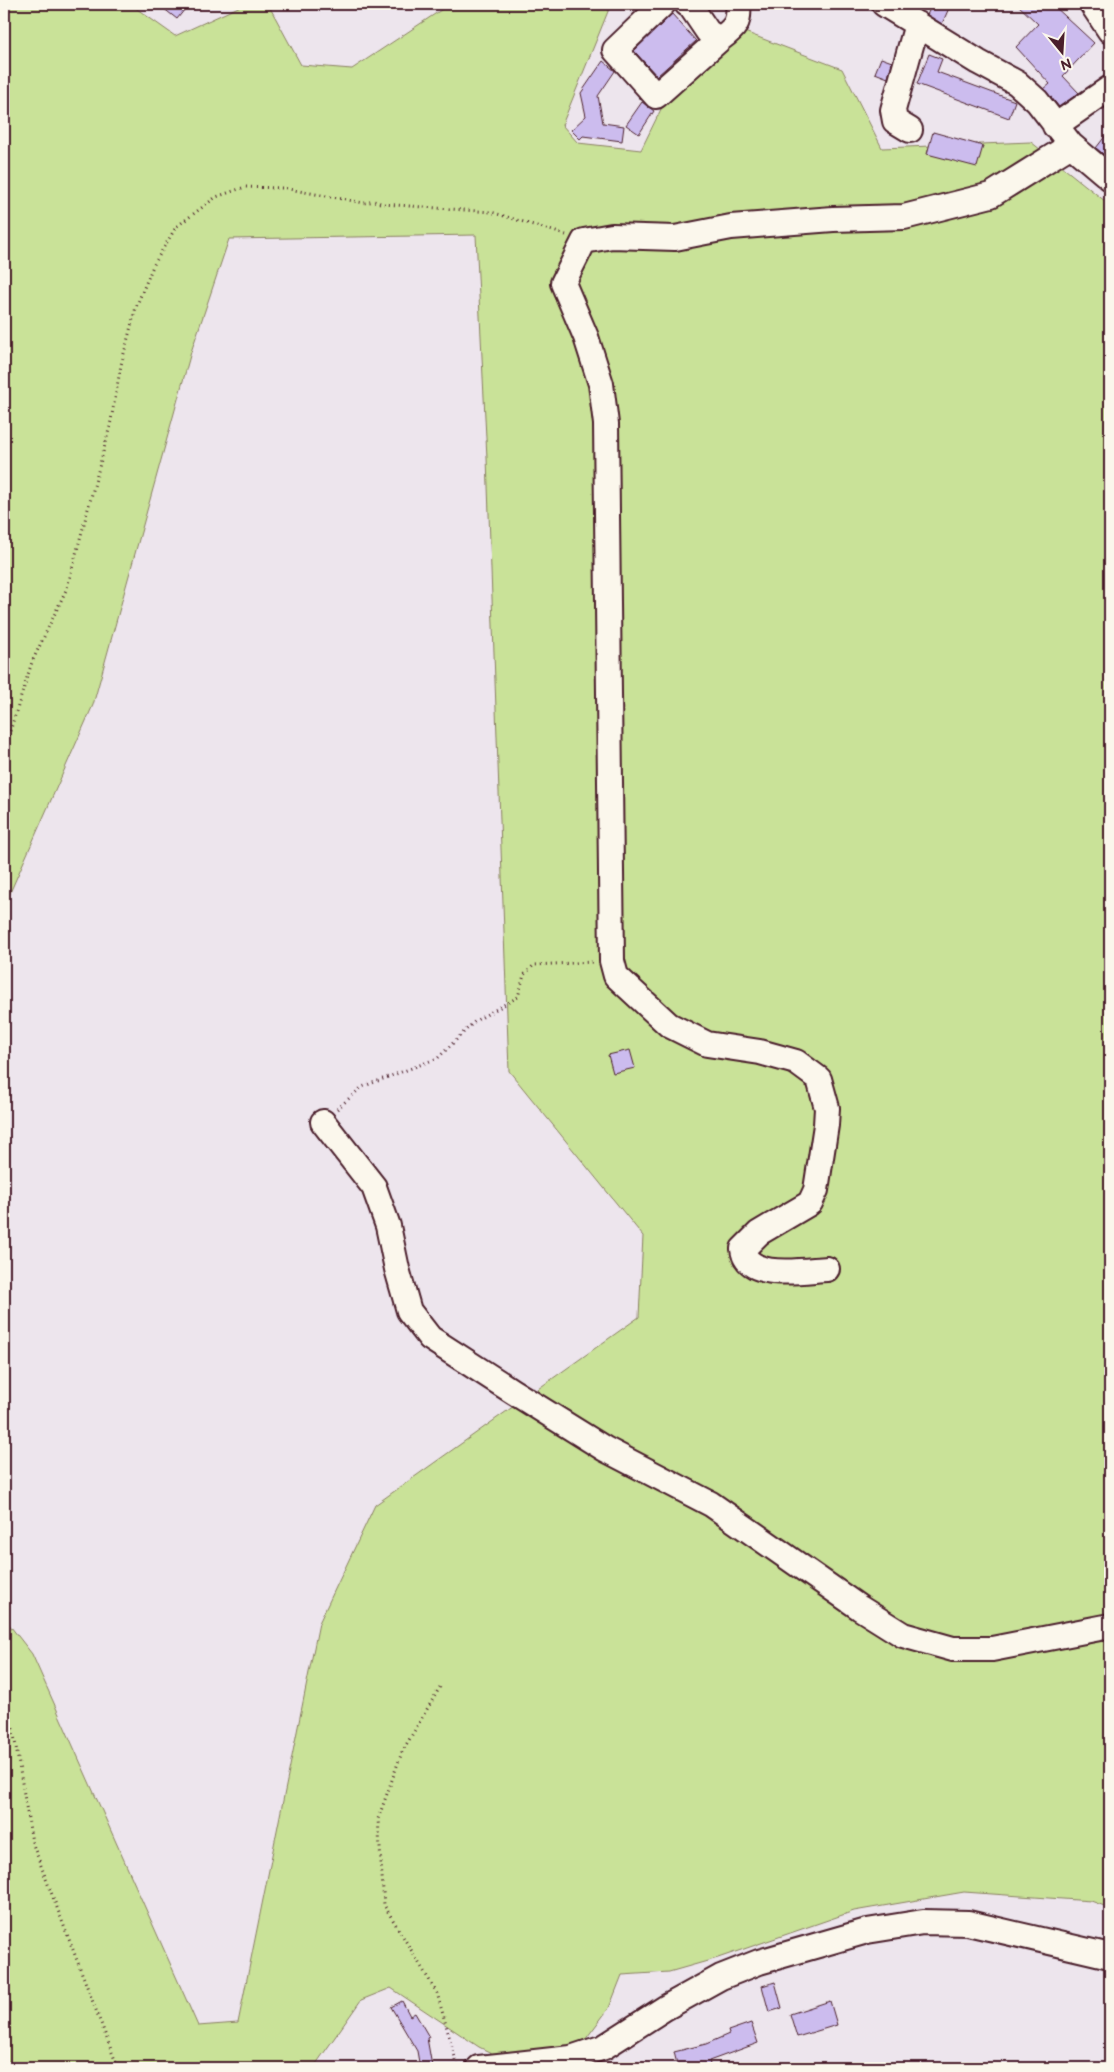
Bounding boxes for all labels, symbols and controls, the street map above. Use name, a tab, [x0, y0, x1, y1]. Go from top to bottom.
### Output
north arrow	[1036, 28, 1086, 78]
text: N	[1058, 54, 1073, 74]

